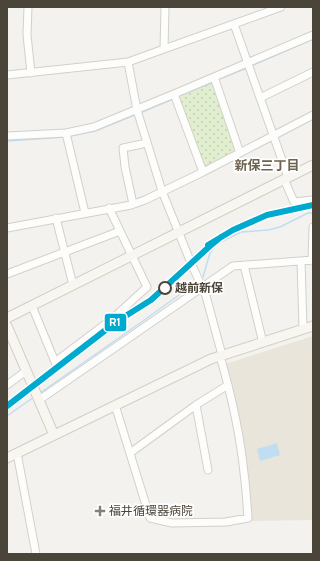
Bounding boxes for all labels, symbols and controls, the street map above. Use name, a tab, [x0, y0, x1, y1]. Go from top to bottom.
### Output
district label: 新保三丁目	[234, 158, 300, 175]
marker: 越前新保	[158, 281, 172, 295]
place label: 越前新保	[175, 281, 223, 297]
line badge: R1	[104, 313, 127, 332]
text: R1	[109, 316, 121, 330]
place label: 福井循環器病院	[109, 504, 193, 520]
marker: 福井循環器病院	[94, 505, 106, 517]

